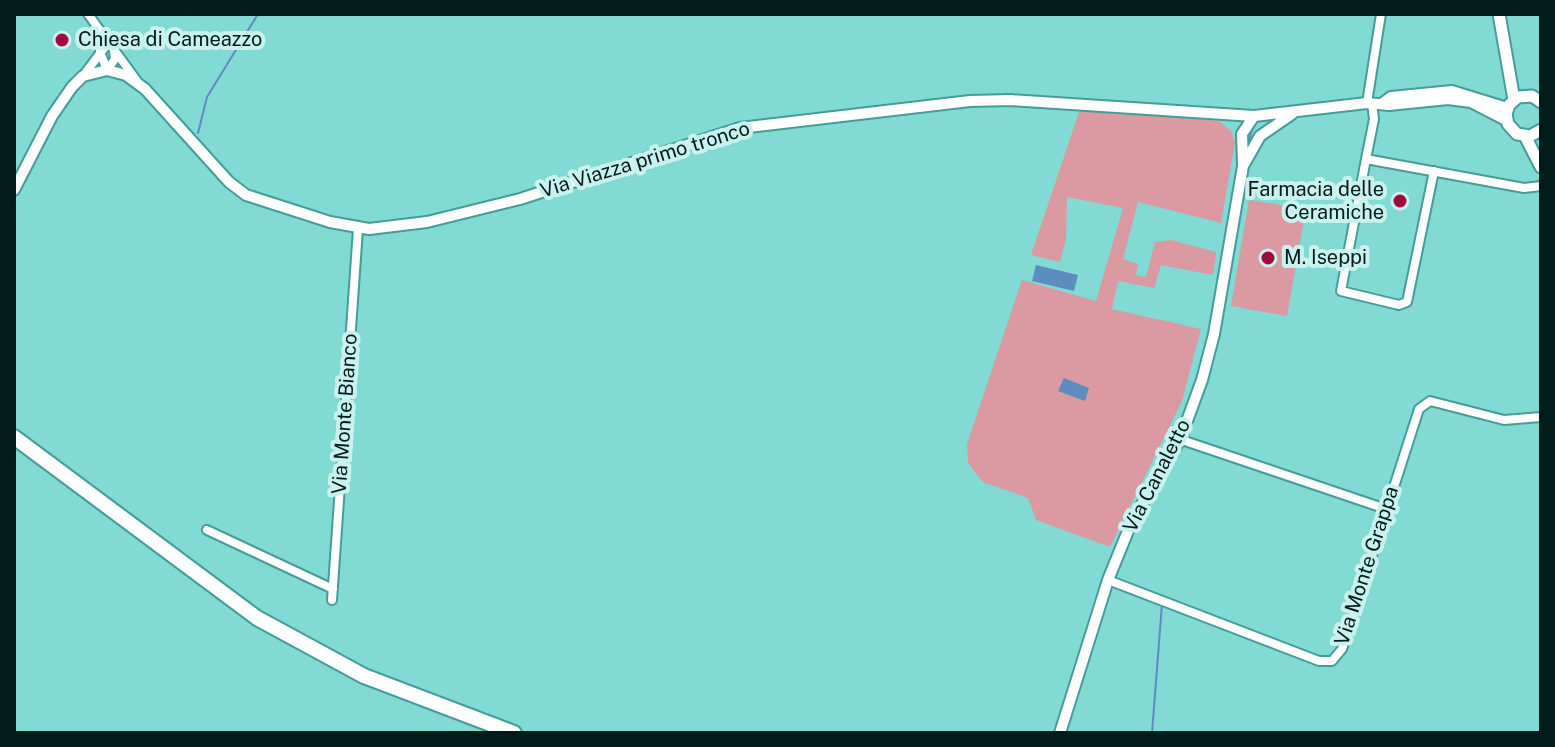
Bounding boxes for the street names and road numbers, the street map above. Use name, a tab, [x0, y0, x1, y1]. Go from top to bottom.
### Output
street label: Via Viazza primo tronco	[537, 117, 753, 203]
street label: Via Monte Bianco	[327, 333, 363, 495]
street label: Via Canaletto	[1118, 415, 1196, 537]
street label: Via Monte Grappa	[1330, 483, 1404, 649]

